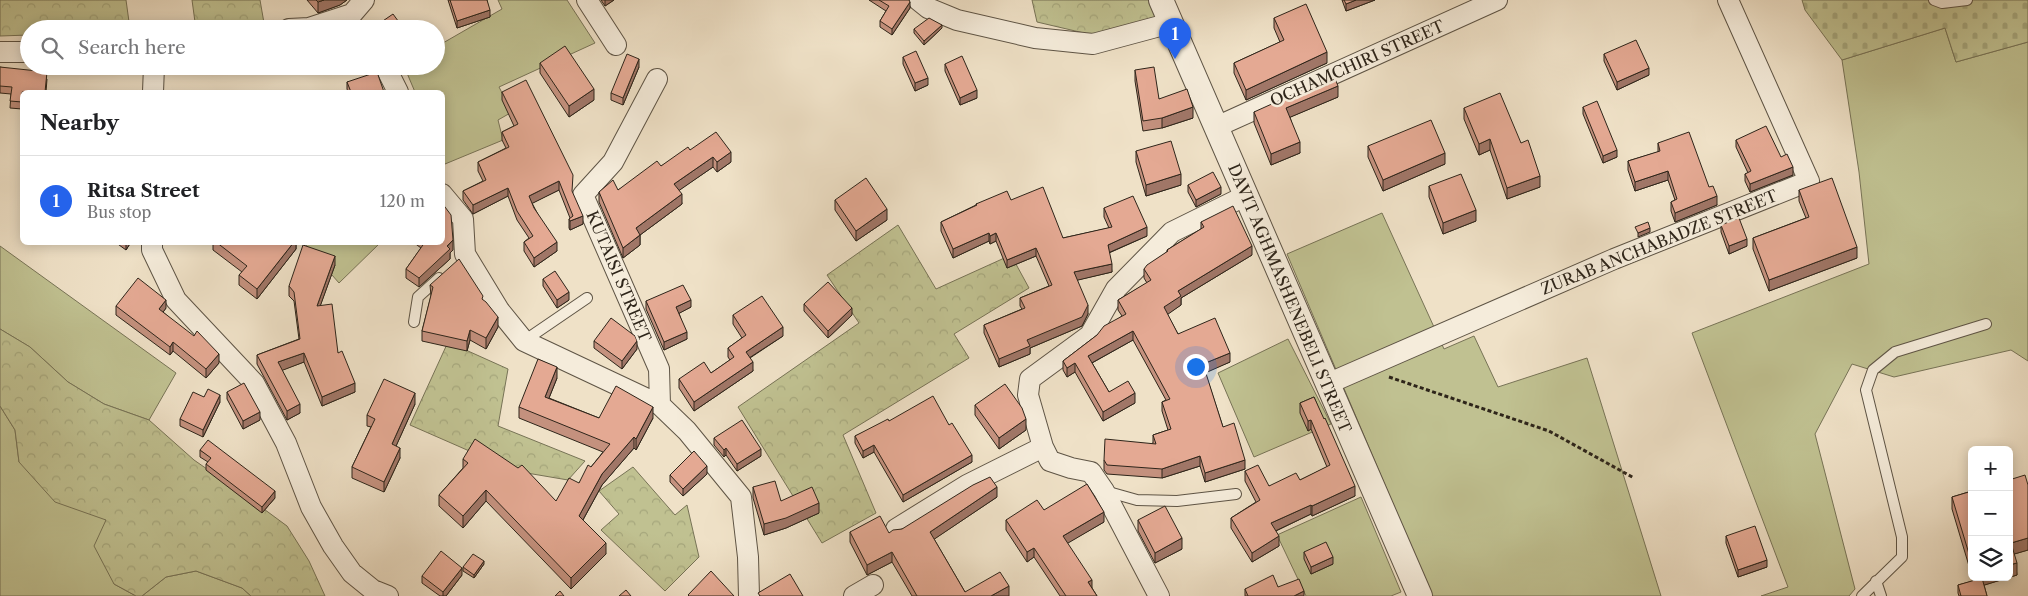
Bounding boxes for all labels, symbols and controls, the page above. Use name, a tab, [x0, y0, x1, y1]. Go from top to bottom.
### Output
street label: OCHAMCHIRI STREET	[1267, 16, 1447, 110]
pin: 1	[1159, 18, 1191, 59]
search box	[20, 20, 445, 75]
icon: search	[38, 34, 66, 62]
text: Search here	[78, 36, 186, 59]
text: Nearby	[40, 110, 119, 135]
street label: DAVIT AGHMASHENEBELI STREET	[1224, 160, 1356, 436]
text: Ritsa Street	[87, 179, 200, 202]
street label: ZURAB ANCHABADZE STREET	[1538, 185, 1780, 299]
text: 1	[52, 191, 60, 211]
text: 120 m	[380, 191, 425, 211]
text: Bus stop	[87, 202, 151, 222]
street label: KUTAISI STREET	[582, 207, 656, 345]
your location	[1183, 354, 1209, 380]
map controls	[1968, 446, 2013, 581]
button: +	[1968, 446, 2013, 491]
button: −	[1968, 491, 2013, 536]
button: layers	[1968, 536, 2013, 581]

